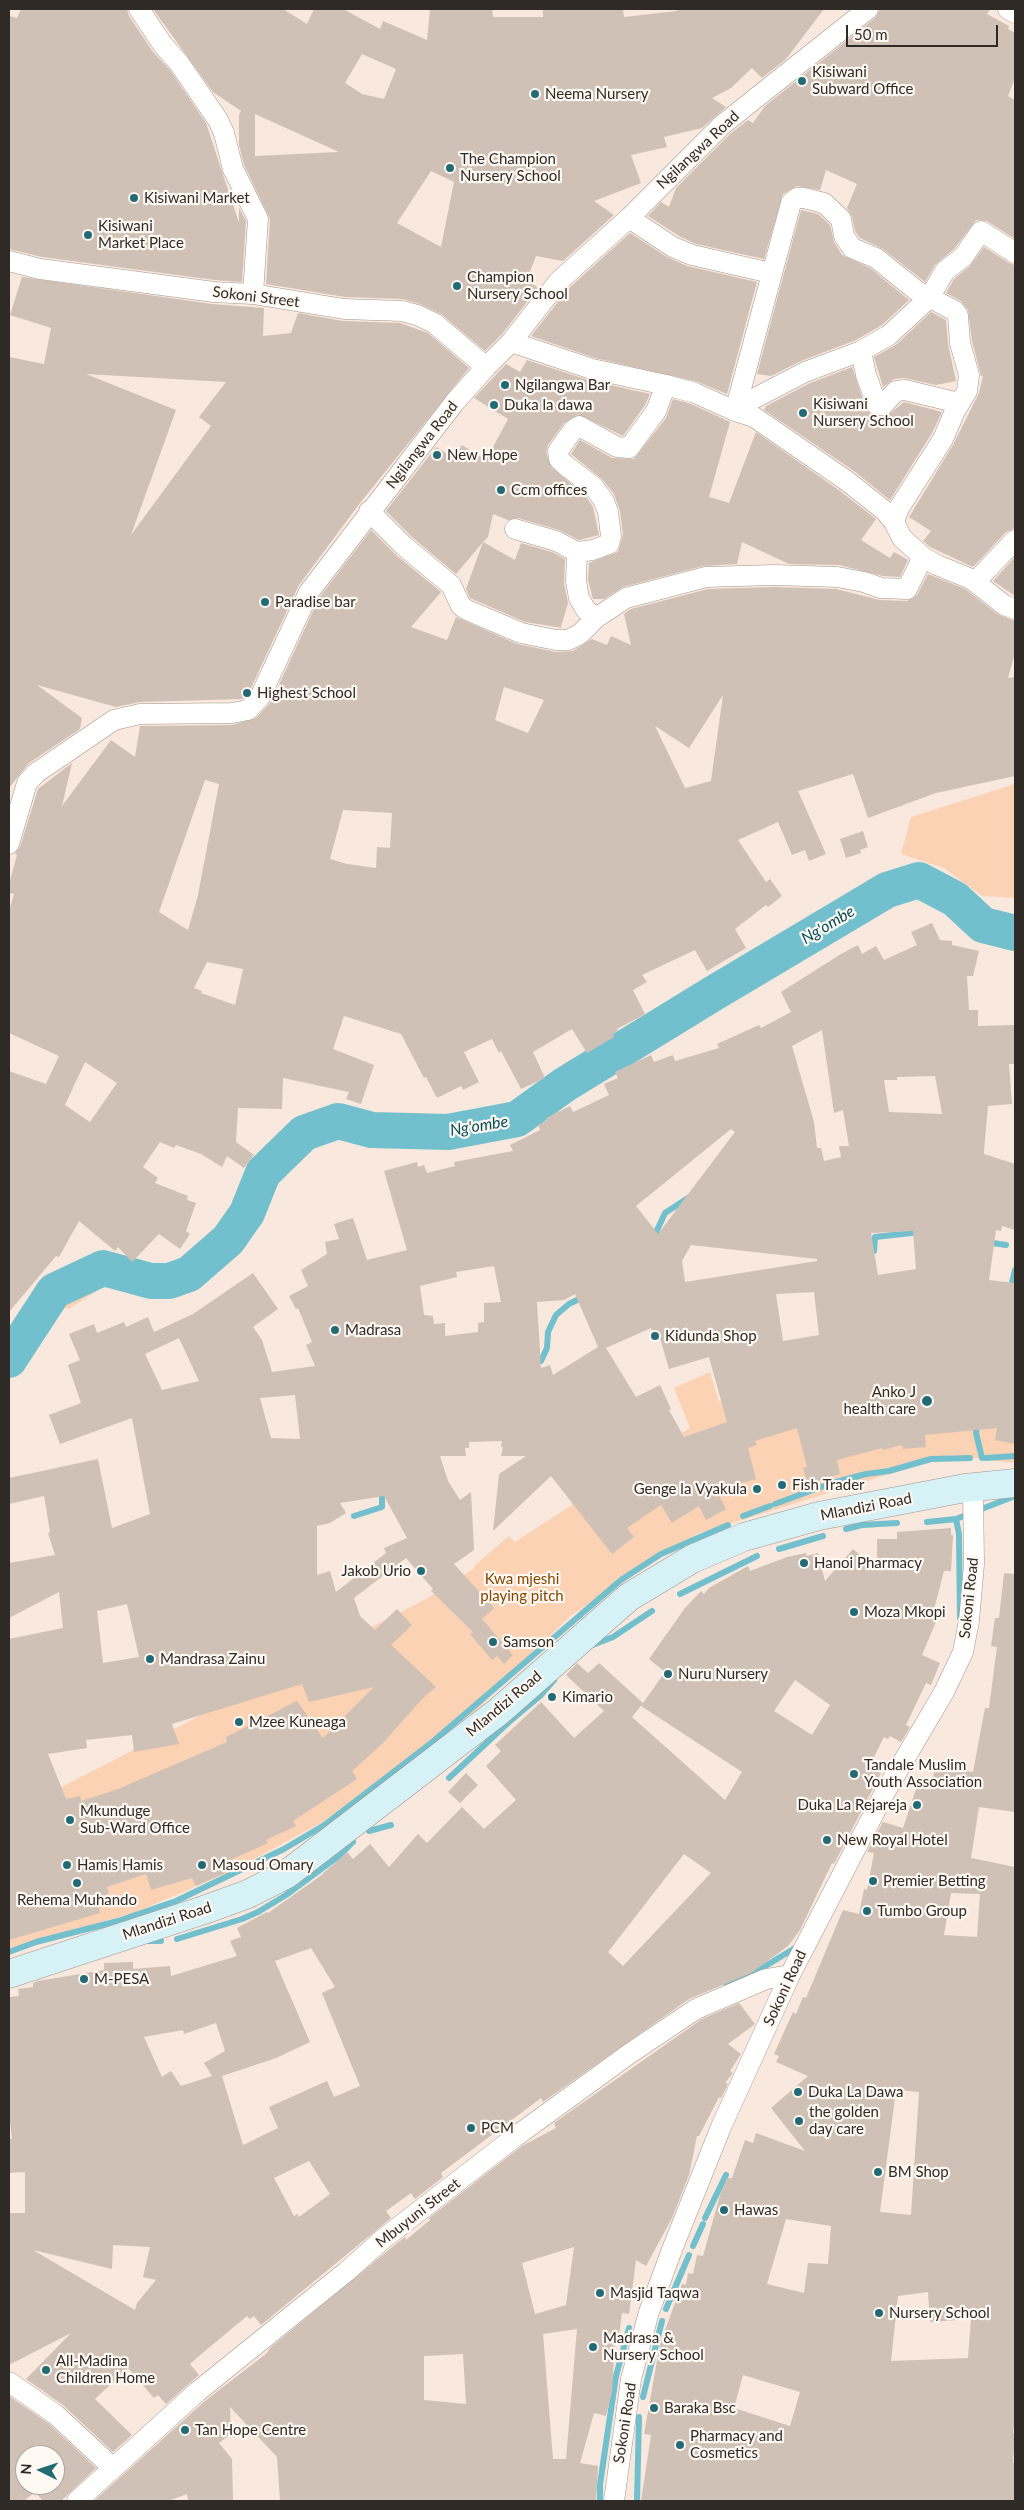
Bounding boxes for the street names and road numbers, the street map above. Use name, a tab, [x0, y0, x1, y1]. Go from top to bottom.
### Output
street label: Ngilangwa Road	[653, 107, 743, 193]
street label: Sokoni Street	[211, 283, 301, 311]
street label: Ngilangwa Road	[382, 398, 462, 492]
street label: Mlandizi Road	[819, 1489, 913, 1525]
street label: Sokoni Road	[956, 1557, 982, 1639]
street label: Mlandizi Road	[463, 1667, 545, 1741]
street label: Mlandizi Road	[120, 1898, 214, 1944]
street label: Sokoni Road	[760, 1947, 810, 2029]
street label: Mbuyuni Street	[372, 2175, 464, 2251]
street label: Sokoni Road	[610, 2381, 640, 2465]

